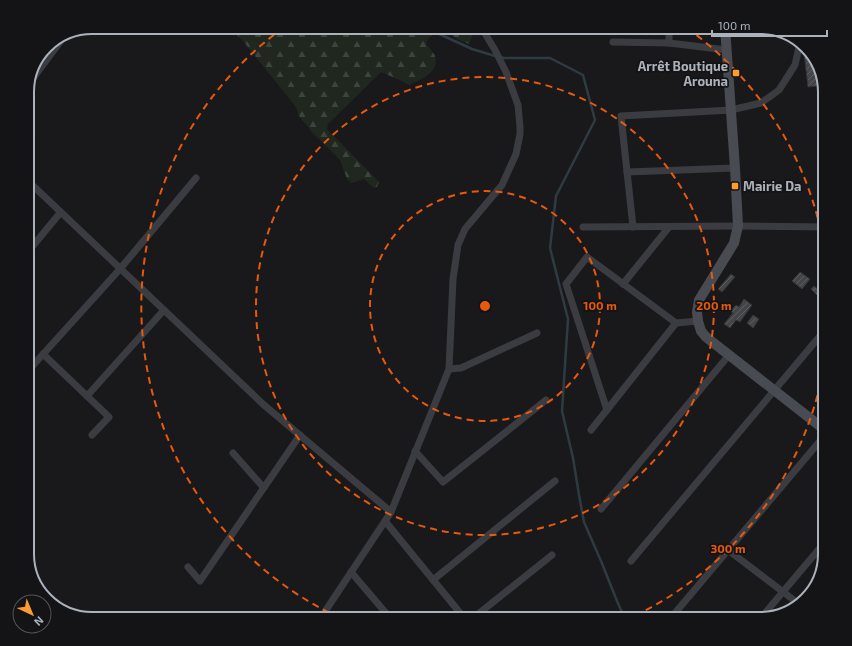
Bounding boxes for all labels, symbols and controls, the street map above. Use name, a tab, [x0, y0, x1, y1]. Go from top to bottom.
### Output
scale bar	[712, 12, 827, 38]
text: 100 m	[718, 18, 750, 32]
place label: Arrêt Boutique Arouna	[638, 58, 728, 89]
marker: Arrêt Boutique Arouna	[731, 68, 741, 78]
place label: Mairie Da	[743, 178, 801, 194]
marker: Mairie Da	[730, 181, 740, 191]
text: 100 m	[583, 298, 617, 312]
text: 200 m	[696, 298, 732, 312]
centre of rings	[478, 299, 492, 313]
text: 300 m	[710, 541, 746, 555]
north arrow	[12, 594, 52, 634]
text: N	[32, 614, 47, 629]

